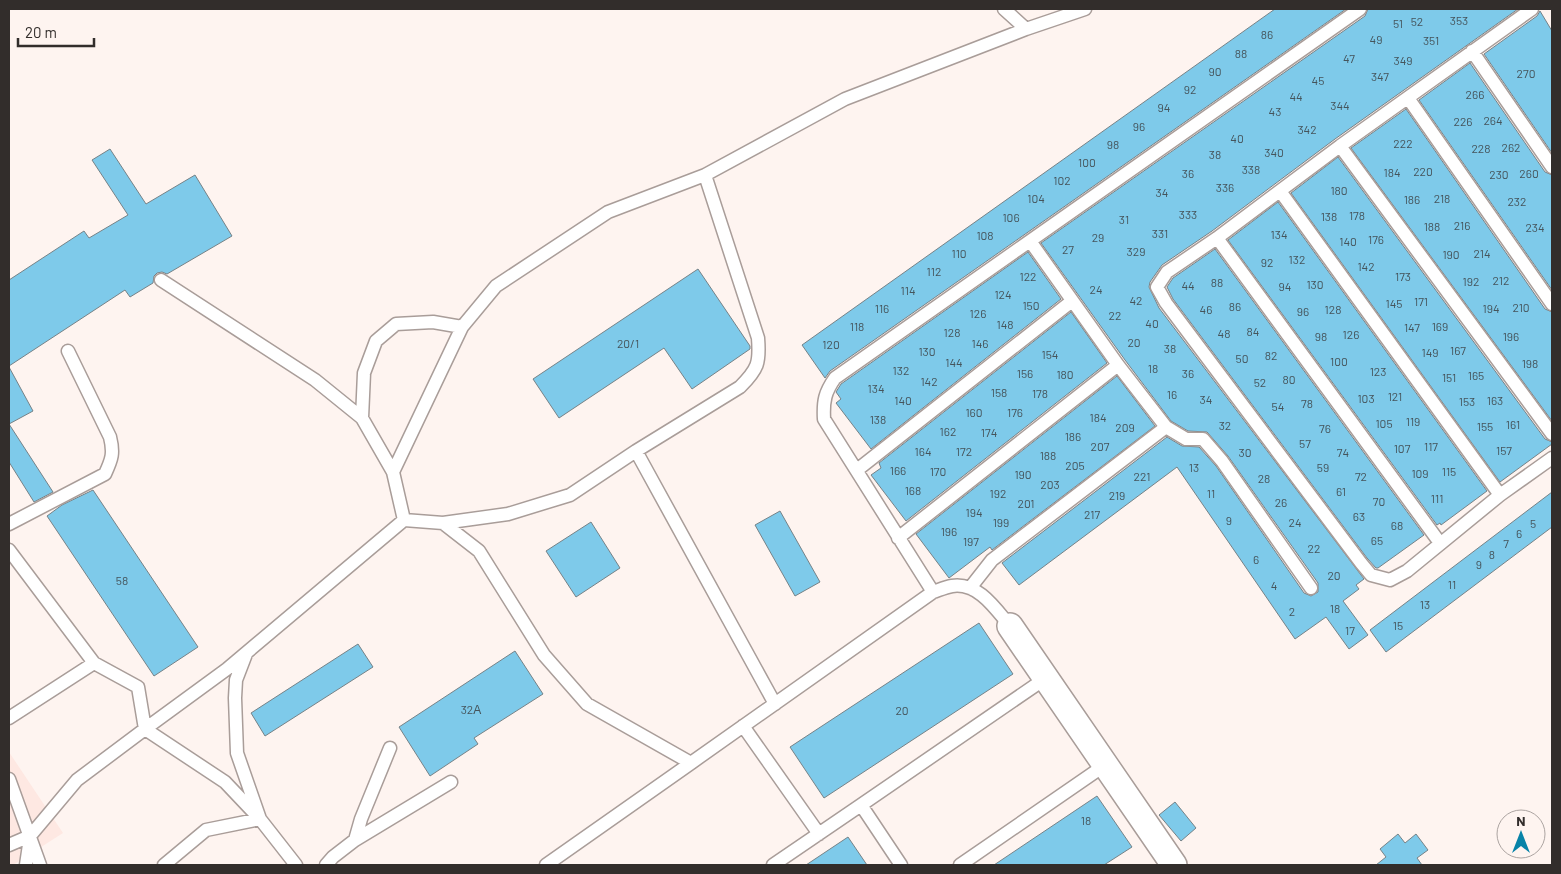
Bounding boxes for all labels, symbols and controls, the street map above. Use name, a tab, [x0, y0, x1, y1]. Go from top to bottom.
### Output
house number: 353	[1450, 13, 1468, 27]
house number: 52	[1411, 14, 1423, 28]
scale bar	[18, 15, 94, 47]
house number: 51	[1393, 16, 1403, 30]
text: 20 m	[25, 23, 57, 41]
house number: 86	[1261, 27, 1273, 41]
house number: 49	[1370, 32, 1382, 46]
house number: 351	[1423, 33, 1439, 47]
house number: 88	[1235, 46, 1247, 60]
house number: 47	[1343, 51, 1355, 65]
house number: 349	[1393, 53, 1413, 67]
house number: 90	[1208, 64, 1222, 78]
house number: 270	[1517, 66, 1535, 80]
house number: 347	[1371, 69, 1389, 83]
house number: 45	[1312, 73, 1324, 87]
house number: 92	[1184, 82, 1196, 96]
house number: 266	[1466, 87, 1484, 101]
house number: 44	[1289, 89, 1303, 103]
house number: 344	[1330, 98, 1350, 112]
house number: 94	[1158, 100, 1170, 114]
house number: 43	[1269, 104, 1281, 118]
house number: 264	[1483, 113, 1503, 127]
house number: 226	[1453, 114, 1473, 128]
house number: 96	[1133, 119, 1145, 133]
house number: 342	[1297, 122, 1317, 136]
house number: 40	[1230, 131, 1244, 145]
house number: 222	[1393, 136, 1413, 150]
house number: 98	[1107, 137, 1119, 151]
house number: 262	[1501, 140, 1521, 154]
house number: 228	[1471, 141, 1491, 155]
house number: 340	[1264, 145, 1284, 159]
house number: 38	[1209, 147, 1221, 161]
house number: 100	[1078, 155, 1096, 169]
house number: 338	[1242, 162, 1260, 176]
house number: 220	[1413, 164, 1433, 178]
house number: 184	[1383, 165, 1401, 179]
house number: 36	[1182, 166, 1194, 180]
house number: 260	[1519, 166, 1539, 180]
house number: 230	[1489, 167, 1509, 181]
house number: 102	[1053, 173, 1071, 187]
house number: 336	[1216, 180, 1234, 194]
house number: 180	[1330, 183, 1348, 197]
house number: 34	[1156, 185, 1168, 199]
house number: 104	[1027, 191, 1045, 205]
house number: 218	[1434, 191, 1450, 205]
house number: 186	[1404, 192, 1420, 206]
house number: 232	[1508, 194, 1526, 208]
house number: 333	[1179, 207, 1197, 221]
house number: 178	[1349, 208, 1365, 222]
house number: 138	[1321, 209, 1337, 223]
house number: 106	[1002, 210, 1020, 224]
house number: 31	[1119, 212, 1129, 226]
house number: 216	[1454, 218, 1470, 232]
house number: 188	[1424, 219, 1440, 233]
house number: 234	[1525, 220, 1545, 234]
house number: 331	[1152, 226, 1168, 240]
house number: 134	[1271, 227, 1288, 241]
house number: 108	[976, 228, 994, 242]
house number: 29	[1092, 230, 1104, 244]
house number: 176	[1368, 232, 1384, 246]
house number: 140	[1339, 234, 1357, 248]
house number: 27	[1062, 242, 1074, 256]
house number: 329	[1127, 244, 1145, 258]
house number: 110	[951, 246, 967, 260]
house number: 214	[1473, 246, 1491, 260]
house number: 190	[1442, 247, 1460, 261]
house number: 132	[1289, 252, 1305, 266]
house number: 92	[1261, 255, 1273, 269]
house number: 142	[1357, 259, 1375, 273]
house number: 112	[927, 264, 941, 278]
house number: 122	[1019, 269, 1037, 283]
house number: 173	[1395, 269, 1411, 283]
house number: 212	[1493, 273, 1509, 287]
house number: 192	[1463, 274, 1479, 288]
house number: 88	[1211, 275, 1223, 289]
house number: 130	[1306, 277, 1324, 291]
house number: 44	[1181, 278, 1195, 292]
house number: 94	[1279, 279, 1291, 293]
house number: 24	[1089, 282, 1103, 296]
house number: 114	[900, 283, 916, 297]
house number: 124	[994, 287, 1012, 301]
house number: 42	[1129, 293, 1143, 307]
house number: 171	[1414, 294, 1428, 308]
house number: 145	[1386, 296, 1402, 310]
house number: 150	[1022, 298, 1040, 312]
house number: 86	[1229, 299, 1241, 313]
house number: 210	[1512, 300, 1530, 314]
house number: 116	[875, 301, 889, 315]
house number: 194	[1482, 301, 1500, 315]
house number: 46	[1200, 302, 1212, 316]
house number: 128	[1325, 302, 1341, 316]
house number: 96	[1297, 304, 1309, 318]
house number: 126	[970, 306, 986, 320]
house number: 22	[1109, 308, 1121, 322]
house number: 40	[1145, 316, 1159, 330]
house number: 148	[996, 317, 1014, 331]
house number: 118	[850, 319, 864, 333]
house number: 169	[1432, 319, 1448, 333]
house number: 147	[1404, 320, 1420, 334]
house number: 84	[1247, 324, 1259, 338]
house number: 128	[944, 325, 960, 339]
house number: 48	[1218, 326, 1230, 340]
house number: 126	[1343, 327, 1359, 341]
house number: 98	[1315, 329, 1327, 343]
house number: 196	[1503, 329, 1519, 343]
house number: 20	[1127, 335, 1141, 349]
house number: 20/1	[617, 336, 639, 350]
house number: 146	[972, 336, 989, 350]
house number: 120	[822, 337, 840, 351]
house number: 38	[1164, 341, 1176, 355]
house number: 167	[1450, 343, 1466, 357]
house number: 130	[918, 344, 936, 358]
house number: 149	[1421, 345, 1439, 359]
house number: 154	[1042, 347, 1058, 361]
house number: 82	[1265, 348, 1277, 362]
house number: 50	[1236, 351, 1248, 365]
house number: 100	[1330, 354, 1348, 368]
house number: 144	[945, 355, 963, 369]
house number: 198	[1522, 356, 1538, 370]
house number: 18	[1148, 361, 1158, 375]
house number: 132	[893, 363, 909, 377]
house number: 123	[1370, 364, 1386, 378]
house number: 156	[1017, 366, 1033, 380]
house number: 36	[1182, 366, 1194, 380]
house number: 180	[1056, 367, 1074, 381]
house number: 165	[1468, 368, 1484, 382]
house number: 151	[1442, 370, 1456, 384]
house number: 80	[1282, 372, 1296, 386]
house number: 142	[920, 374, 938, 388]
house number: 52	[1254, 375, 1266, 389]
house number: 134	[868, 381, 885, 395]
house number: 158	[991, 385, 1007, 399]
house number: 178	[1032, 386, 1048, 400]
house number: 16	[1167, 387, 1177, 401]
house number: 121	[1388, 389, 1402, 403]
house number: 103	[1357, 391, 1375, 405]
house number: 34	[1200, 392, 1212, 406]
house number: 140	[894, 393, 912, 407]
house number: 163	[1487, 393, 1503, 407]
house number: 153	[1459, 394, 1475, 408]
house number: 78	[1301, 396, 1313, 410]
house number: 54	[1272, 399, 1284, 413]
house number: 160	[965, 405, 983, 419]
house number: 176	[1007, 405, 1023, 419]
house number: 184	[1089, 410, 1107, 424]
house number: 138	[870, 412, 886, 426]
house number: 119	[1406, 414, 1420, 428]
house number: 105	[1375, 416, 1393, 430]
house number: 161	[1506, 417, 1520, 431]
house number: 32	[1219, 418, 1231, 432]
house number: 155	[1477, 419, 1493, 433]
house number: 209	[1115, 420, 1135, 434]
house number: 76	[1319, 421, 1331, 435]
house number: 162	[940, 424, 956, 438]
house number: 174	[981, 425, 997, 439]
house number: 186	[1065, 429, 1081, 443]
house number: 57	[1299, 436, 1311, 450]
house number: 207	[1091, 439, 1110, 453]
house number: 117	[1424, 439, 1438, 453]
house number: 107	[1394, 441, 1411, 455]
house number: 157	[1496, 443, 1512, 457]
house number: 164	[915, 444, 932, 458]
house number: 172	[956, 444, 972, 458]
house number: 30	[1239, 445, 1251, 459]
house number: 74	[1337, 445, 1349, 459]
house number: 188	[1040, 448, 1056, 462]
house number: 205	[1065, 458, 1085, 472]
house number: 13	[1189, 460, 1199, 474]
house number: 59	[1317, 460, 1329, 474]
house number: 166	[890, 463, 906, 477]
house number: 170	[930, 464, 946, 478]
house number: 115	[1442, 464, 1456, 478]
house number: 109	[1411, 466, 1429, 480]
house number: 190	[1014, 467, 1032, 481]
house number: 221	[1134, 469, 1150, 483]
house number: 72	[1355, 469, 1367, 483]
house number: 28	[1258, 471, 1270, 485]
house number: 203	[1040, 477, 1060, 491]
house number: 168	[905, 483, 921, 497]
house number: 61	[1336, 484, 1346, 498]
house number: 192	[990, 486, 1006, 500]
house number: 11	[1207, 486, 1215, 500]
house number: 219	[1109, 488, 1125, 502]
house number: 111	[1431, 491, 1443, 505]
house number: 70	[1373, 494, 1385, 508]
house number: 26	[1275, 495, 1287, 509]
house number: 201	[1017, 496, 1035, 510]
house number: 194	[965, 505, 983, 519]
house number: 217	[1084, 507, 1100, 521]
house number: 63	[1353, 509, 1365, 523]
house number: 9	[1226, 513, 1232, 527]
house number: 199	[993, 515, 1009, 529]
house number: 24	[1288, 515, 1302, 529]
house number: 5	[1530, 516, 1536, 530]
house number: 68	[1391, 518, 1403, 532]
house number: 196	[941, 524, 957, 538]
house number: 6	[1516, 526, 1522, 540]
house number: 65	[1371, 533, 1383, 547]
house number: 197	[963, 534, 979, 548]
house number: 7	[1503, 536, 1509, 550]
house number: 22	[1308, 541, 1320, 555]
house number: 8	[1489, 547, 1495, 561]
house number: 6	[1253, 552, 1259, 566]
house number: 9	[1476, 557, 1482, 571]
house number: 20	[1327, 568, 1341, 582]
house number: 58	[116, 573, 128, 587]
house number: 11	[1448, 577, 1456, 591]
house number: 4	[1271, 578, 1277, 592]
house number: 13	[1420, 597, 1430, 611]
house number: 18	[1330, 601, 1340, 615]
house number: 2	[1289, 604, 1295, 618]
house number: 15	[1393, 618, 1403, 632]
house number: 17	[1345, 623, 1355, 637]
house number: 32А	[461, 702, 481, 716]
house number: 20	[895, 703, 909, 717]
north arrow	[1496, 809, 1546, 859]
text: N	[1516, 812, 1526, 829]
house number: 18	[1081, 813, 1091, 827]

